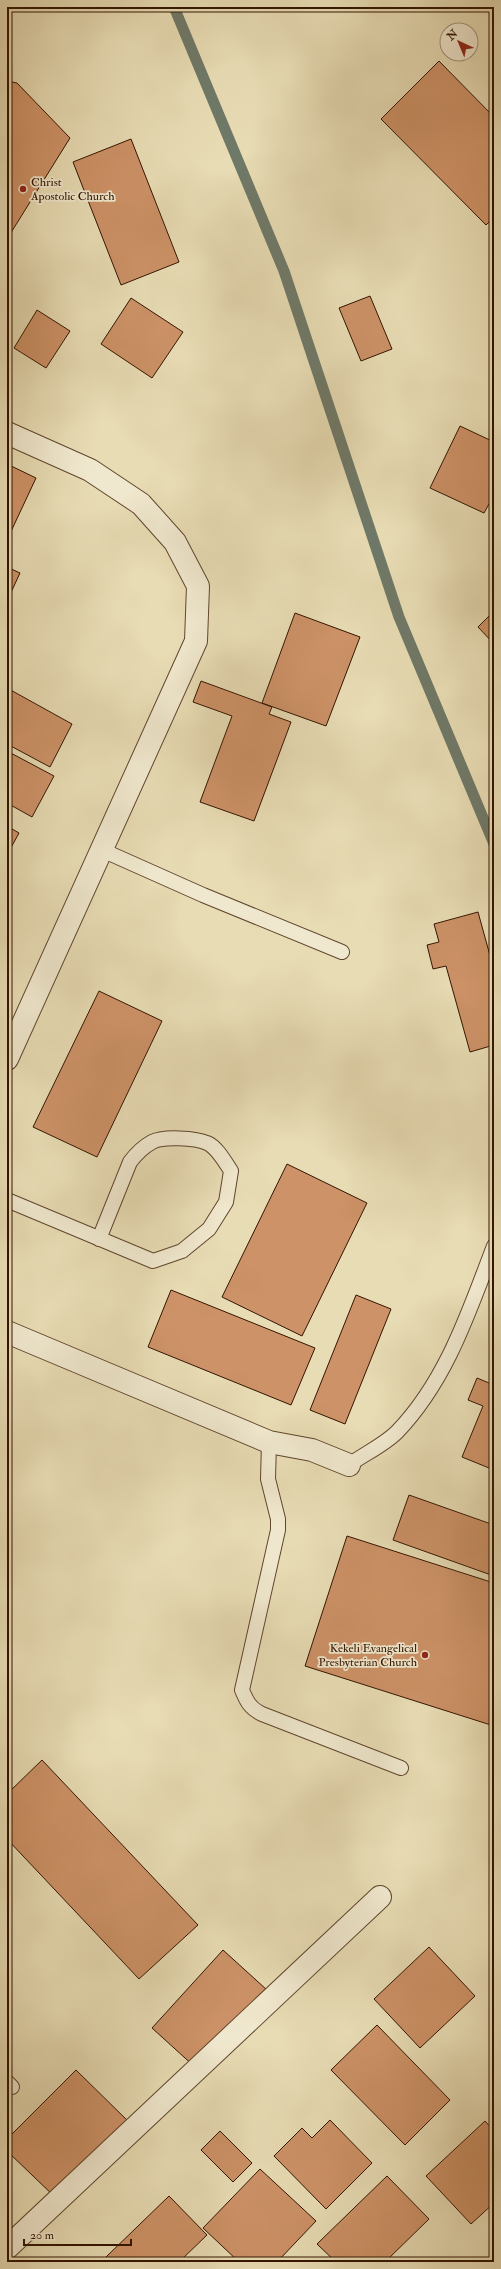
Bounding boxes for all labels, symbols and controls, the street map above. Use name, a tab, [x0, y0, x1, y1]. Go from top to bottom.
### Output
north arrow	[439, 22, 479, 62]
text: N	[444, 26, 461, 44]
place label: Christ Apostolic Church	[30, 175, 115, 204]
marker: Christ Apostolic Church	[18, 184, 28, 194]
place label: Kekeli Evangelical Presbyterian Church	[318, 1641, 418, 1670]
marker: Kekeli Evangelical Presbyterian Church	[420, 1650, 430, 1660]
scale bar	[24, 2221, 131, 2247]
text: 20 m	[30, 2228, 55, 2243]

